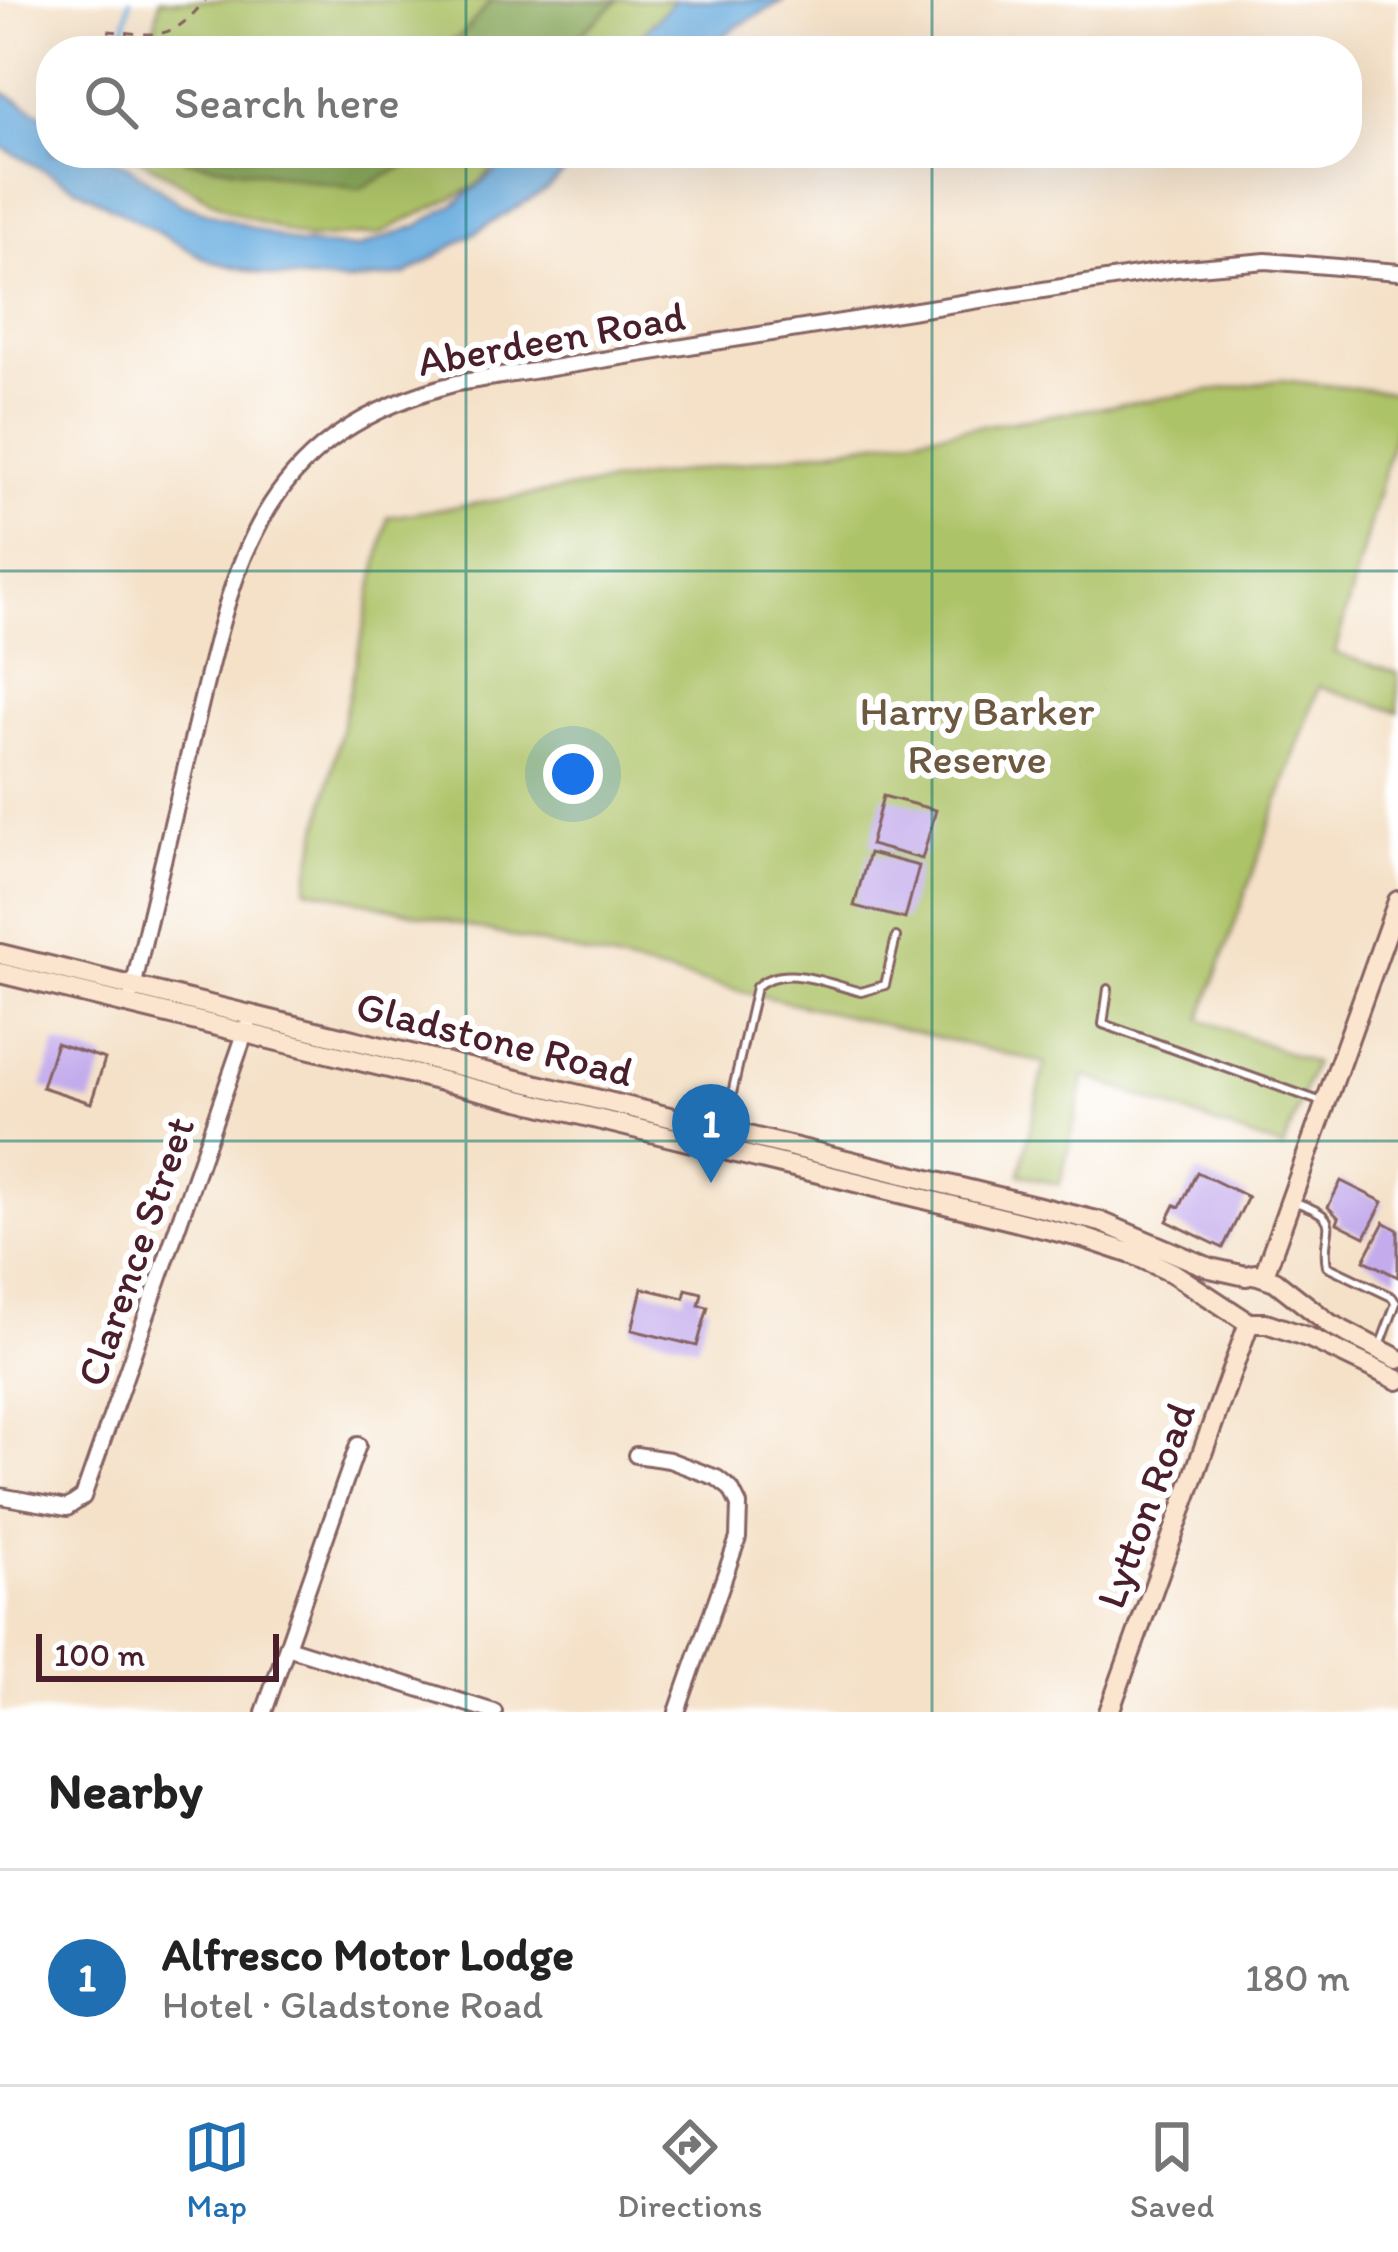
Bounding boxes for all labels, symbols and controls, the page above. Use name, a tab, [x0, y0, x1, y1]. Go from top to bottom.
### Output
search box	[36, 36, 1362, 168]
icon: search	[78, 69, 144, 135]
text: Search here	[174, 75, 400, 129]
street label: Aberdeen Road	[413, 290, 689, 387]
park label: Harry Barker Reserve	[860, 685, 1095, 784]
your location	[543, 744, 603, 804]
street label: Gladstone Road	[351, 979, 639, 1098]
pin: 1	[672, 1084, 750, 1183]
street label: Clarence Street	[66, 1110, 205, 1393]
street label: Lytton Road	[1085, 1395, 1206, 1615]
scale bar	[36, 1628, 279, 1681]
text: 100 m	[54, 1635, 145, 1674]
text: Nearby	[48, 1760, 203, 1821]
text: Alfresco Motor Lodge	[162, 1927, 574, 1981]
text: 1	[78, 1954, 96, 2001]
text: 180 m	[1245, 1954, 1350, 2001]
text: Hotel · Gladstone Road	[162, 1981, 543, 2028]
tab: Map	[184, 2114, 250, 2225]
tab: Directions	[617, 2114, 762, 2225]
tab: Saved	[1130, 2114, 1214, 2225]

